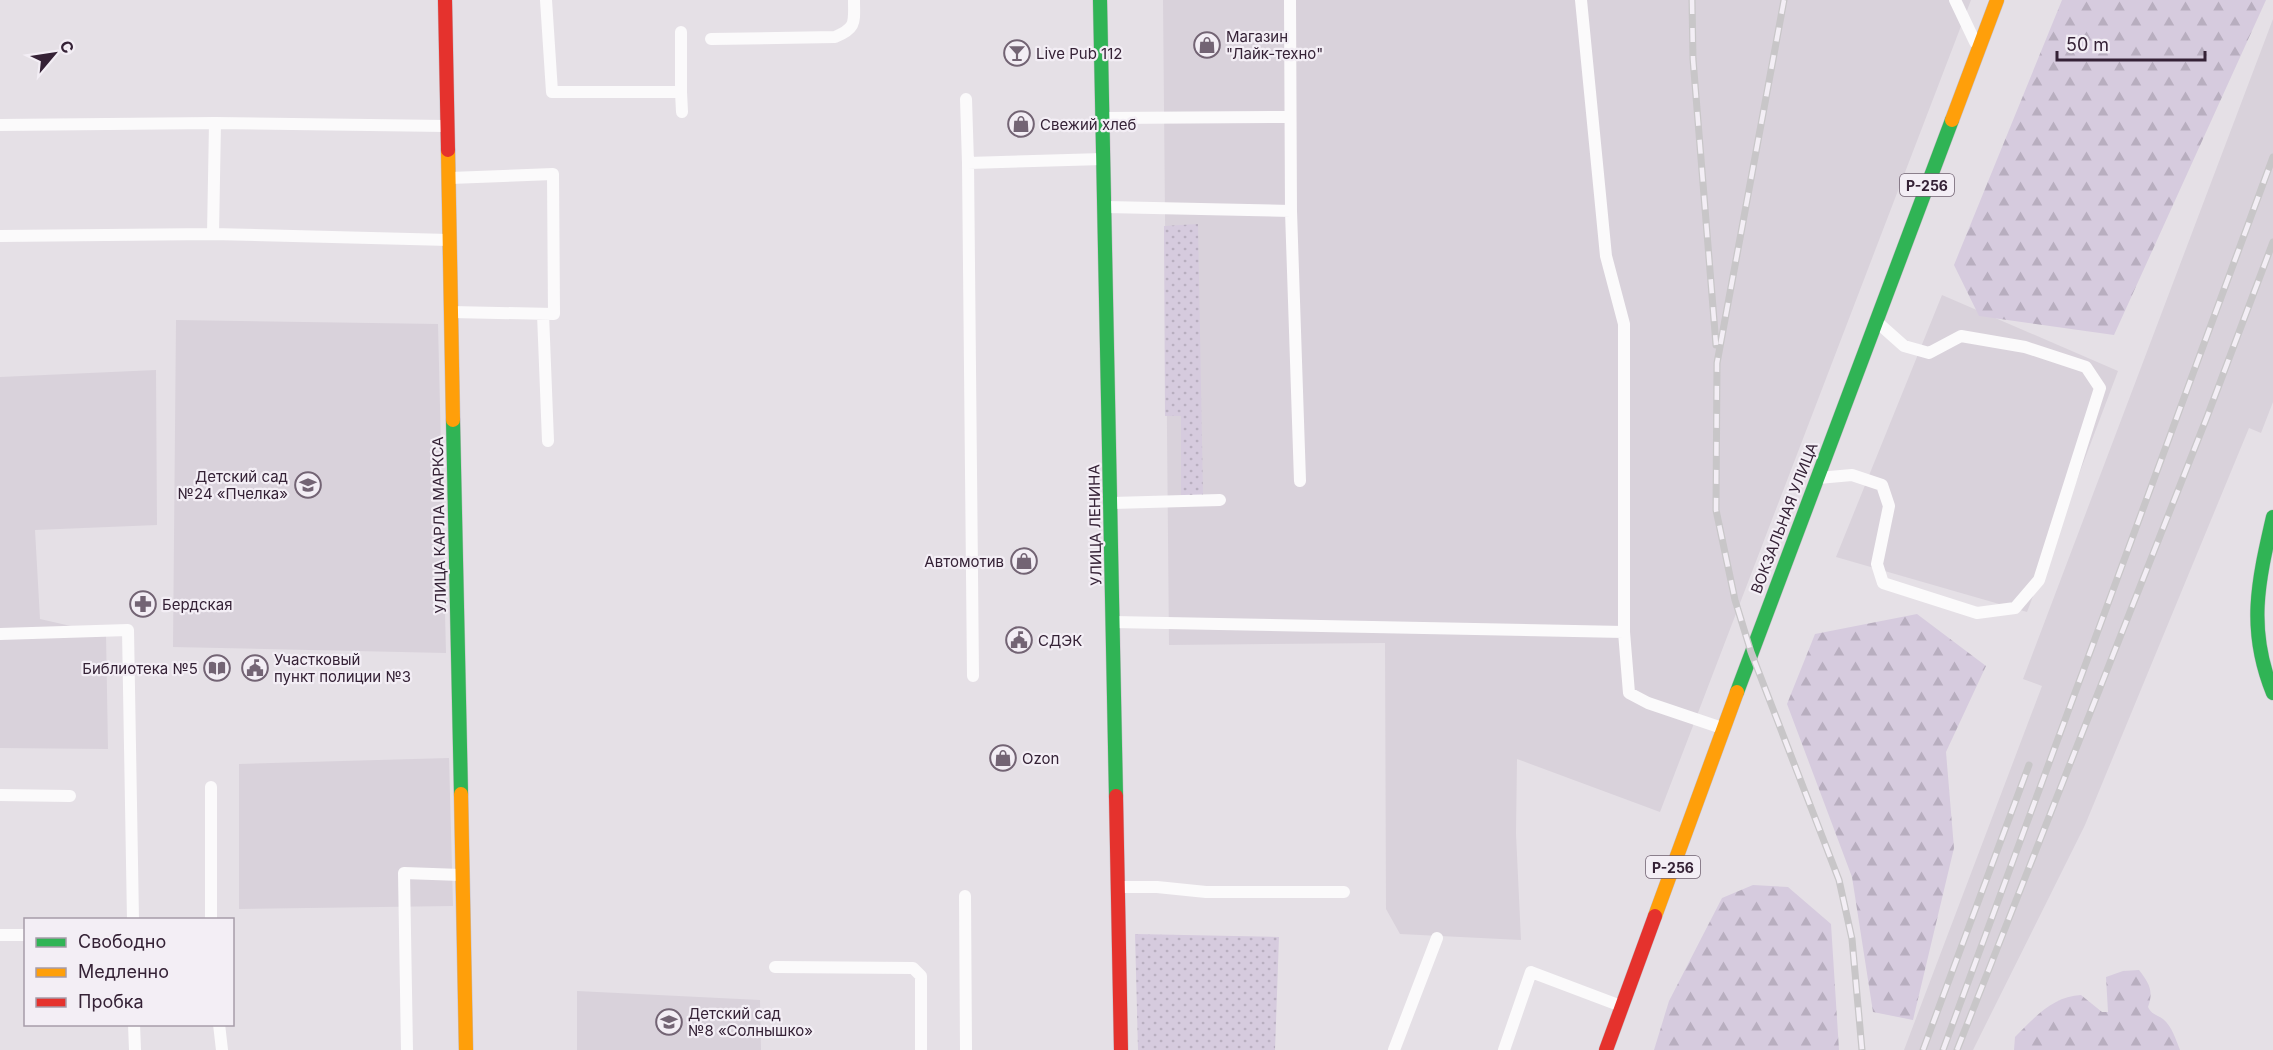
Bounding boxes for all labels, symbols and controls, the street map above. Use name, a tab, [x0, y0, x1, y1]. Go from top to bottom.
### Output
north arrow	[24, 24, 84, 84]
scale bar	[2057, 24, 2206, 62]
place label: Магазин "Лайк-техно"	[1226, 27, 1323, 63]
shop icon: Магазин "Лайк-техно"	[1192, 30, 1222, 60]
text: 50 m	[2066, 34, 2109, 55]
text: С	[56, 37, 79, 57]
bar icon: Live Pub 112	[1002, 38, 1032, 68]
place label: Live Pub 112	[1036, 44, 1122, 63]
shop icon: Свежий хлеб	[1006, 109, 1036, 139]
place label: Свежий хлеб	[1040, 115, 1137, 134]
road number: Р-256	[1900, 174, 1954, 196]
street label: УЛИЦА КАРЛА МАРКСА	[428, 436, 450, 614]
street label: ВОКЗАЛЬНАЯ УЛИЦА	[1746, 440, 1822, 596]
street label: УЛИЦА ЛЕНИНА	[1084, 464, 1106, 586]
place label: Детский сад №24 «Пчелка»	[178, 467, 288, 503]
school or university icon: Детский сад №24 «Пчелка»	[293, 470, 323, 500]
shop icon: Автомотив	[1009, 546, 1039, 576]
place label: Автомотив	[924, 552, 1004, 571]
pharmacy icon: Бердская	[128, 589, 158, 619]
place label: Бердская	[162, 595, 232, 614]
public building icon: СДЭК	[1004, 625, 1034, 655]
place label: СДЭК	[1038, 631, 1082, 650]
place label: Участковый пункт полиции №3	[274, 650, 411, 686]
library icon: Библиотека №5	[202, 653, 232, 683]
public building icon: Участковый пункт полиции №3	[240, 653, 270, 683]
place label: Библиотека №5	[82, 659, 198, 678]
shop icon: Ozon	[988, 743, 1018, 773]
place label: Ozon	[1022, 749, 1059, 768]
road number: Р-256	[1646, 856, 1700, 878]
legend	[24, 918, 234, 1026]
text: Свободно	[78, 931, 166, 952]
text: Медленно	[78, 961, 169, 982]
text: Пробка	[78, 991, 144, 1012]
place label: Детский сад №8 «Солнышко»	[688, 1004, 813, 1040]
school or university icon: Детский сад №8 «Солнышко»	[654, 1007, 684, 1037]

